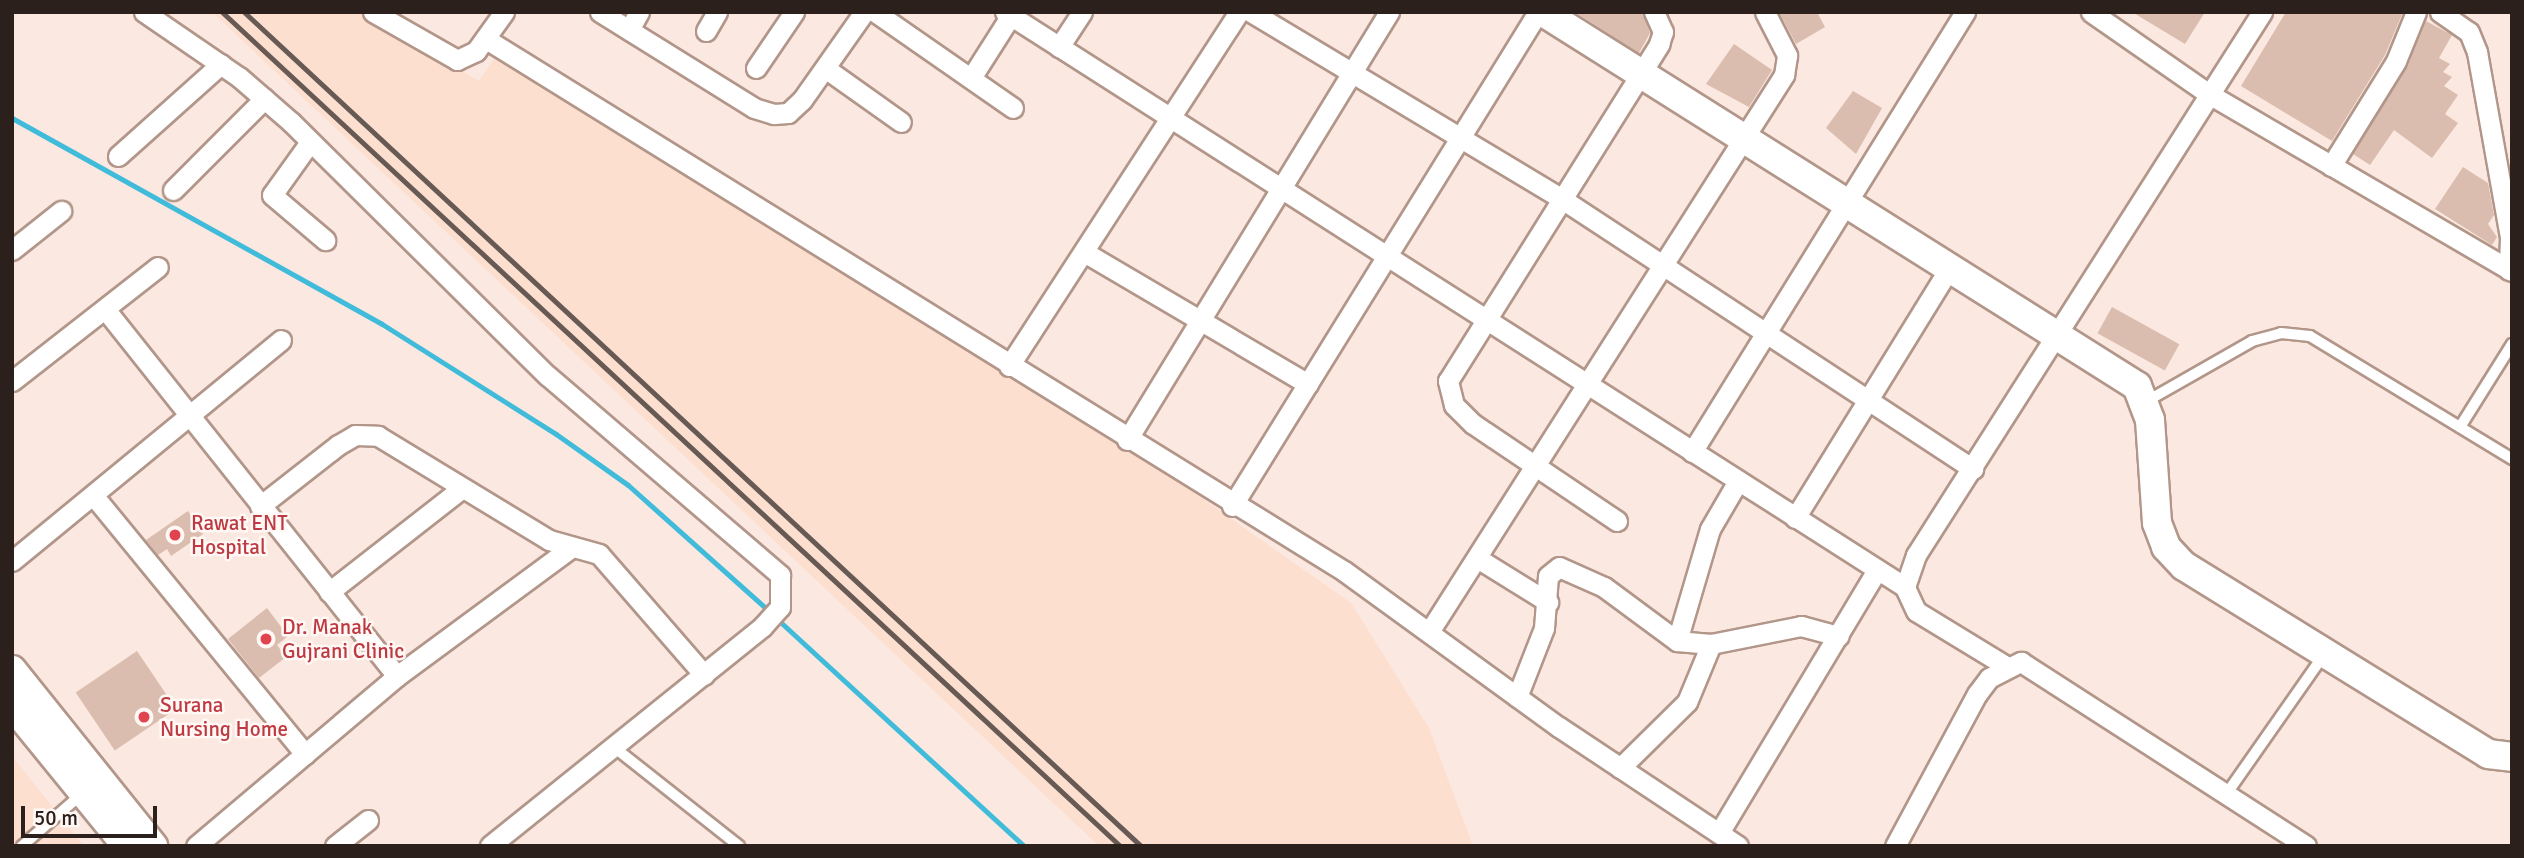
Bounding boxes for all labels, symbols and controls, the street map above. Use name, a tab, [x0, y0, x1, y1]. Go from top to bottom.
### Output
place label: Rawat ENT Hospital	[191, 510, 288, 560]
marker: Rawat ENT Hospital	[165, 525, 185, 545]
place label: Dr. Manak Gujrani Clinic	[282, 614, 404, 664]
marker: Dr. Manak Gujrani Clinic	[256, 629, 276, 649]
place label: Surana Nursing Home	[160, 692, 288, 742]
marker: Surana Nursing Home	[134, 707, 154, 727]
scale bar	[24, 792, 161, 836]
text: 50 m	[34, 805, 78, 831]

